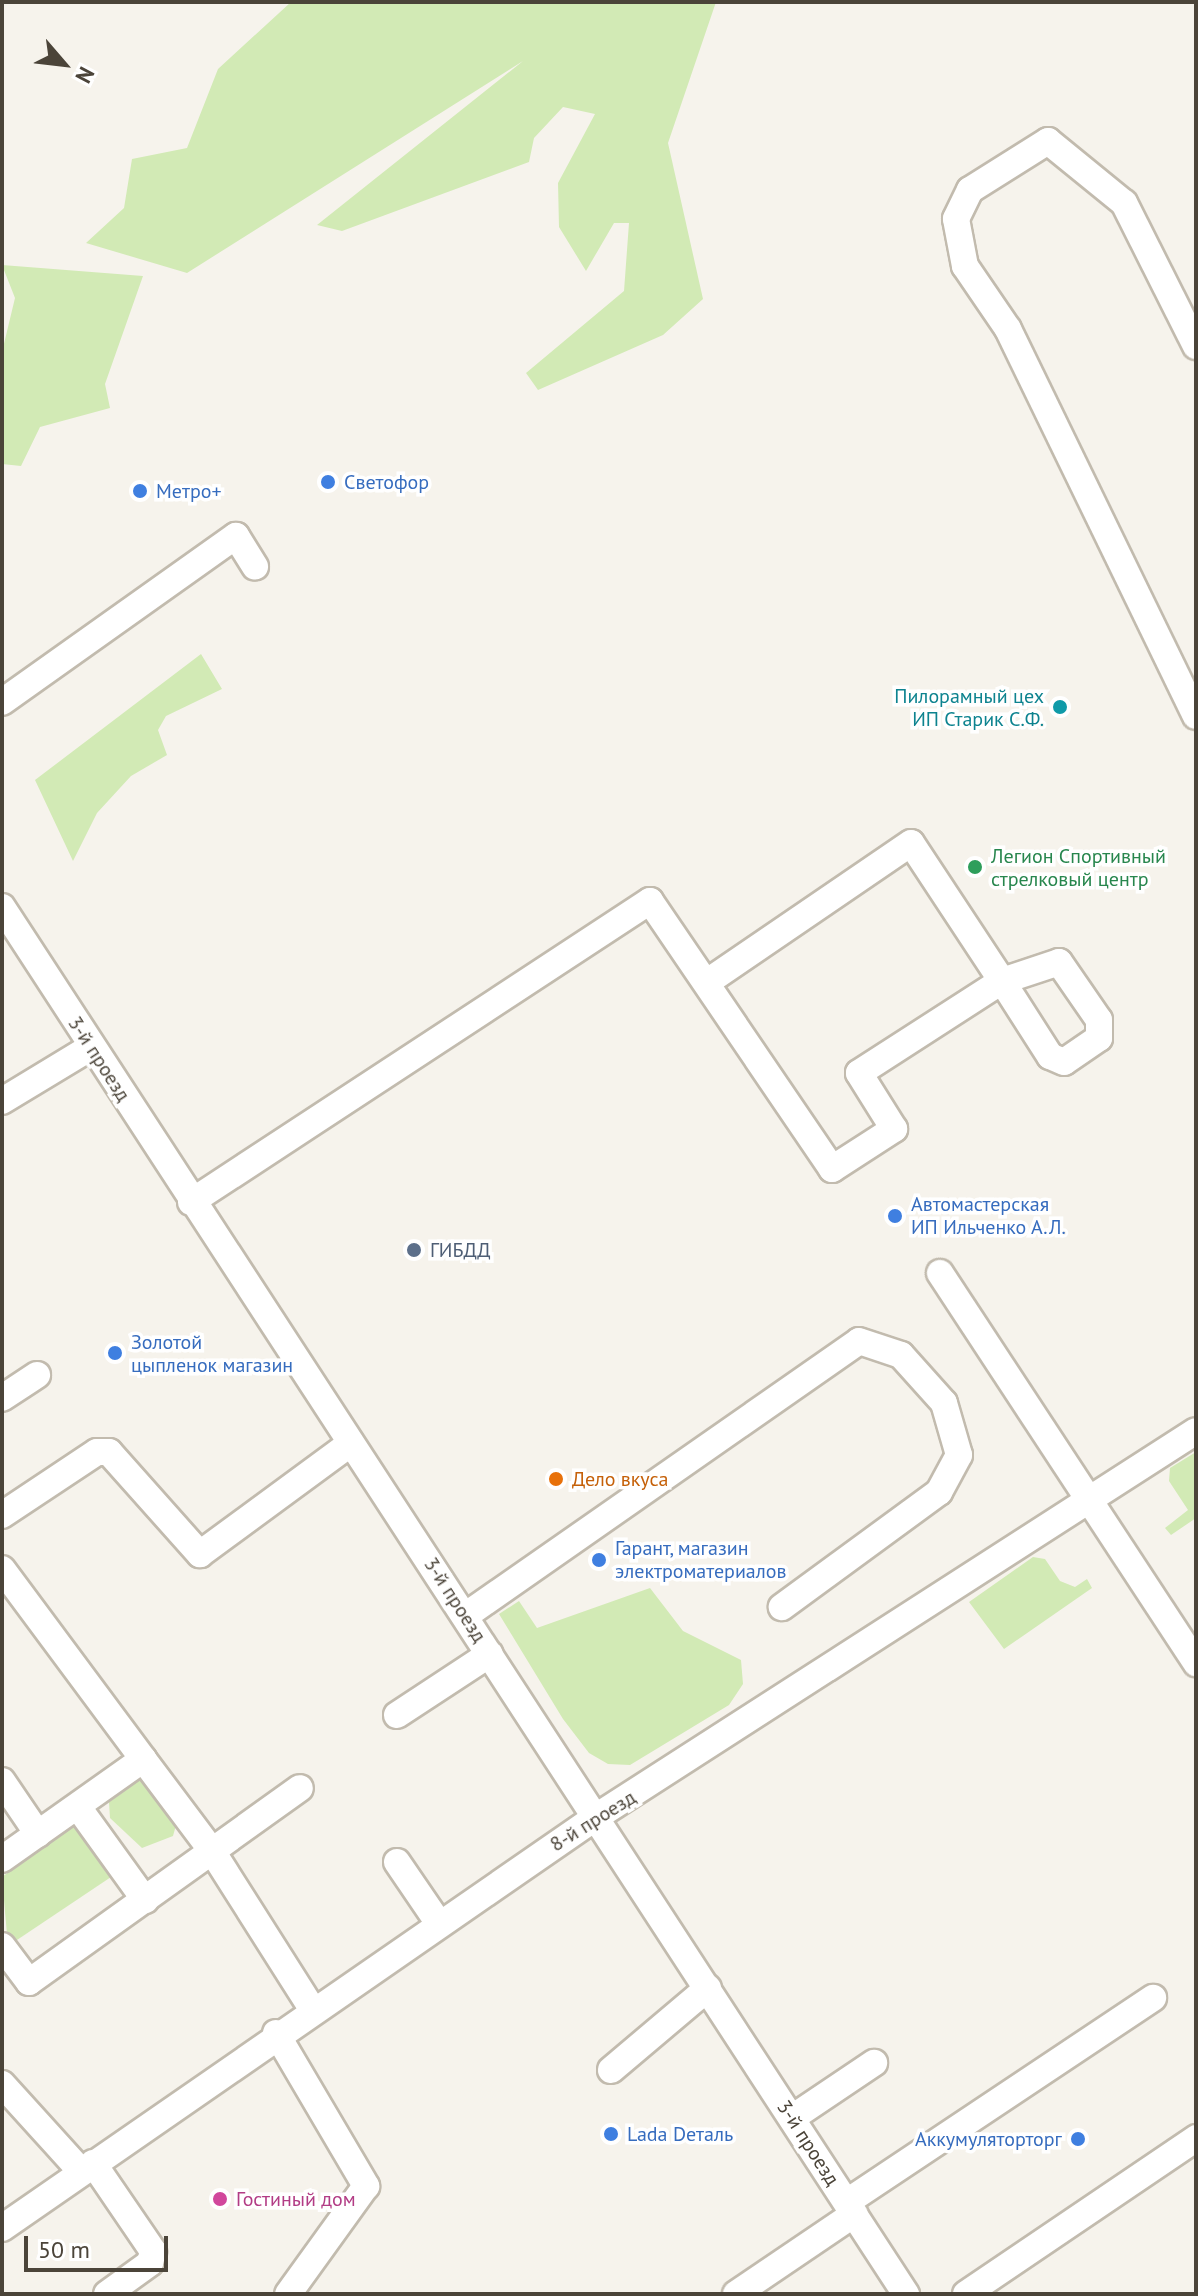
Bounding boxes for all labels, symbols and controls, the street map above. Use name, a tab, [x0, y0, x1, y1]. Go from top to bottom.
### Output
north arrow	[24, 24, 104, 104]
text: N	[69, 62, 101, 88]
place label: Светофор	[344, 470, 429, 494]
marker: Светофор	[319, 473, 337, 491]
place label: Метро+	[156, 479, 222, 503]
marker: Метро+	[131, 482, 149, 500]
place label: Пилорамный цех ИП Старик С.Ф.	[894, 684, 1044, 731]
marker: Пилорамный цех ИП Старик С.Ф.	[1051, 698, 1069, 716]
place label: Легион Спортивный стрелковый центр	[991, 844, 1166, 891]
marker: Легион Спортивный стрелковый центр	[966, 858, 984, 876]
street label: 3-й проезд	[63, 1012, 135, 1106]
place label: Автомастерская ИП Ильченко А.Л.	[911, 1192, 1066, 1239]
marker: Автомастерская ИП Ильченко А.Л.	[886, 1207, 904, 1225]
place label: ГИБДД	[430, 1238, 491, 1262]
marker: ГИБДД	[405, 1241, 423, 1259]
place label: Золотой цыпленок магазин	[131, 1330, 293, 1377]
marker: Золотой цыпленок магазин	[106, 1344, 124, 1362]
place label: Дело вкуса	[572, 1467, 668, 1491]
marker: Дело вкуса	[547, 1470, 565, 1488]
place label: Гарант, магазин электроматериалов	[615, 1536, 786, 1583]
marker: Гарант, магазин электроматериалов	[590, 1551, 608, 1569]
street label: 3-й проезд	[419, 1553, 491, 1647]
street label: 8-й проезд	[546, 1785, 640, 1857]
street label: 3-й проезд	[772, 2096, 844, 2190]
place label: Lada Dеталь	[627, 2122, 733, 2146]
marker: Lada Dеталь	[602, 2125, 620, 2143]
place label: Аккумуляторторг	[915, 2127, 1062, 2151]
marker: Аккумуляторторг	[1069, 2130, 1087, 2148]
place label: Гостиный дом	[236, 2187, 356, 2211]
marker: Гостиный дом	[211, 2190, 229, 2208]
scale bar	[28, 2220, 172, 2270]
text: 50 m	[38, 2234, 90, 2265]

